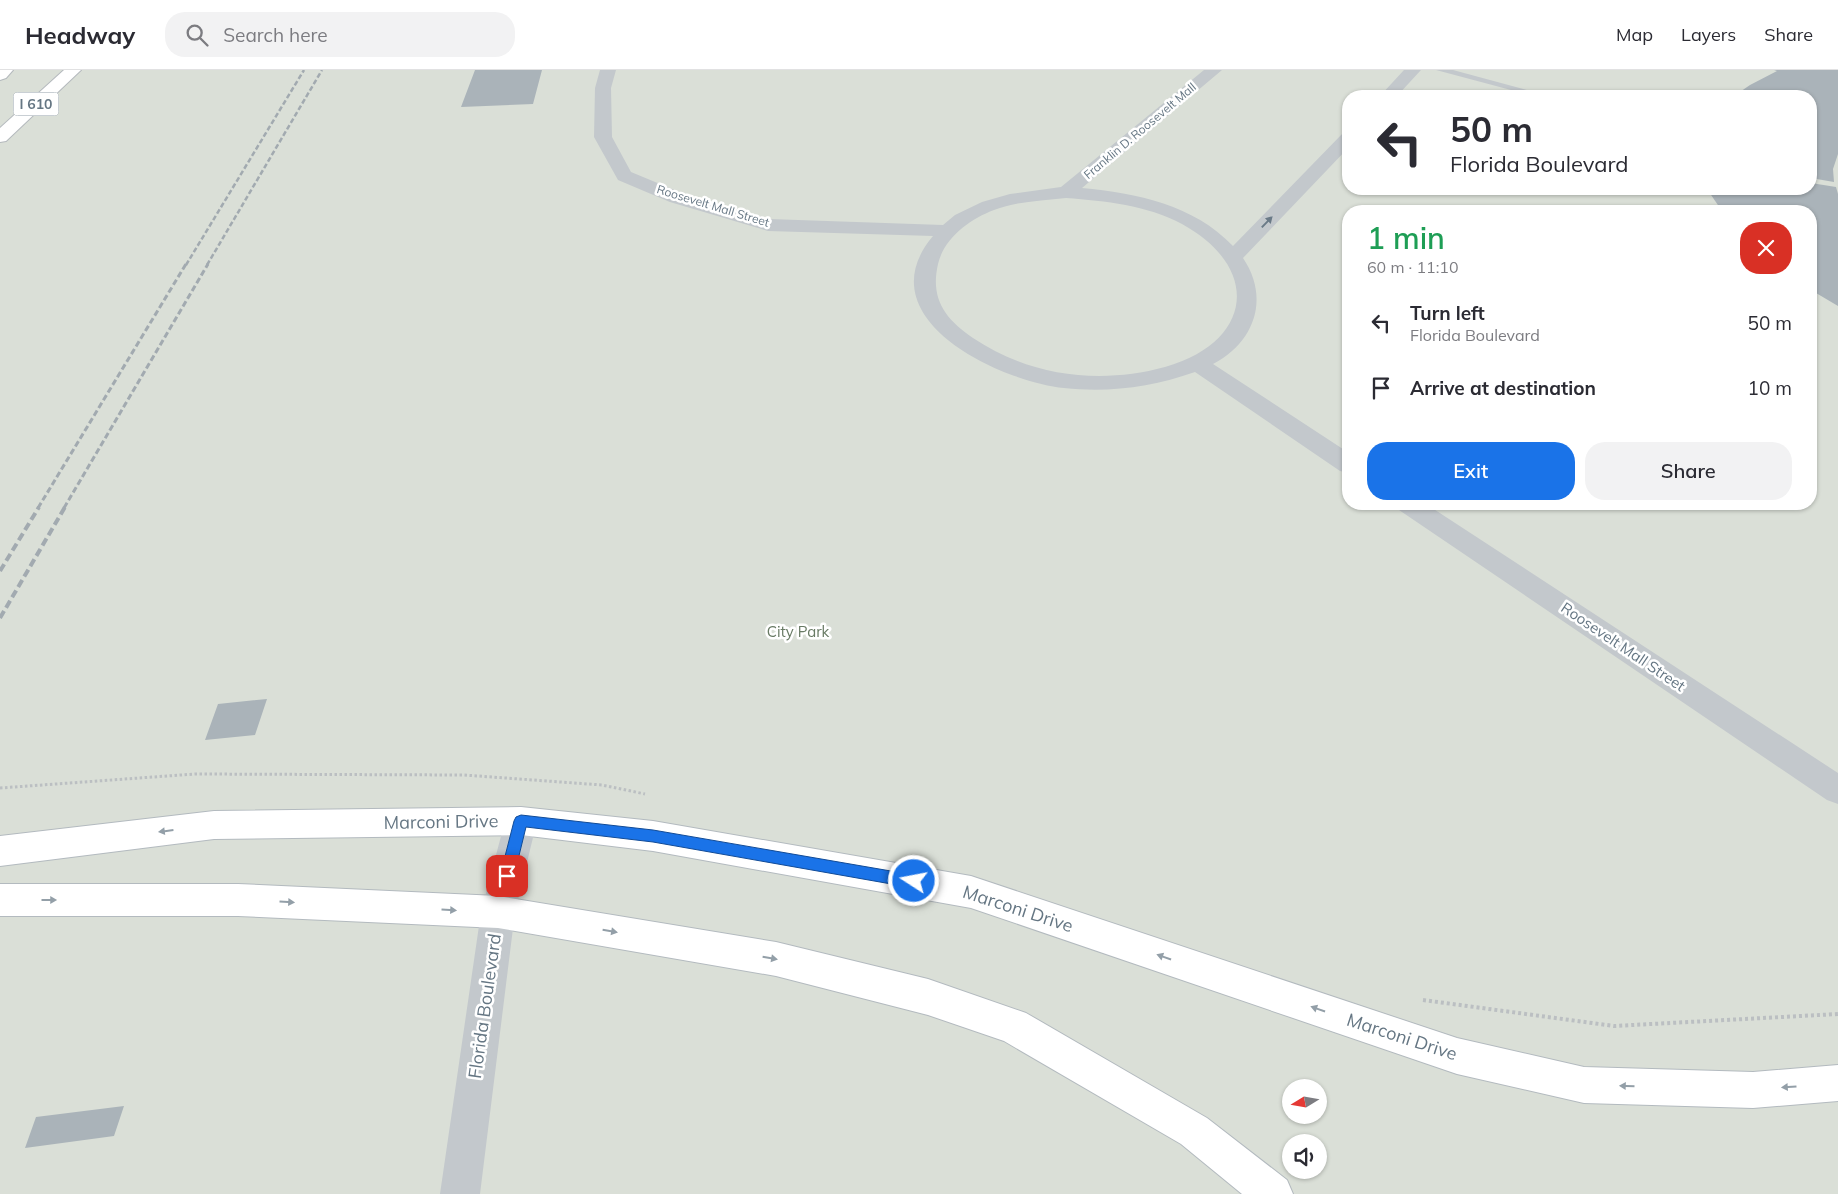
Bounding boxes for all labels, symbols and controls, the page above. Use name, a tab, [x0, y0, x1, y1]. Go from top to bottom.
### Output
search box	[165, 12, 515, 57]
text: Headway	[25, 20, 135, 50]
icon: search	[183, 21, 211, 49]
text: Search here	[223, 23, 328, 47]
text: Map	[1616, 23, 1653, 46]
text: Layers	[1681, 23, 1736, 46]
text: Share	[1764, 23, 1813, 46]
street label: Franklin D. Roosevelt Mall	[1080, 79, 1199, 182]
road number: I 610	[14, 92, 58, 116]
text: 50 m	[1450, 107, 1533, 151]
icon: left	[1367, 110, 1432, 175]
text: Florida Boulevard	[1450, 150, 1629, 178]
street label: Roosevelt Mall Street	[655, 181, 771, 230]
one-way arrow	[1261, 216, 1273, 228]
text: 1 min	[1367, 219, 1445, 257]
button: close	[1740, 222, 1792, 274]
text: 60 m · 11:10	[1367, 257, 1459, 277]
text: Turn left	[1410, 301, 1485, 325]
icon: left	[1367, 309, 1395, 337]
text: 50 m	[1748, 311, 1792, 335]
text: Florida Boulevard	[1410, 325, 1540, 345]
icon: arrive	[1367, 374, 1395, 402]
text: Arrive at destination	[1410, 376, 1596, 400]
text: 10 m	[1748, 376, 1792, 400]
button: Exit	[1367, 442, 1575, 500]
button: Share	[1585, 442, 1792, 500]
street label: Roosevelt Mall Street	[1557, 598, 1689, 695]
park label: City Park	[767, 622, 830, 641]
street label: Marconi Drive	[383, 809, 499, 834]
one-way arrow	[157, 827, 173, 835]
position arrow	[887, 854, 939, 906]
pin	[486, 855, 528, 897]
icon: arrive	[493, 862, 521, 890]
street label: Marconi Drive	[960, 880, 1076, 937]
one-way arrow	[41, 896, 57, 904]
one-way arrow	[279, 899, 295, 907]
one-way arrow	[441, 906, 457, 914]
one-way arrow	[602, 927, 618, 935]
street label: Florida Boulevard	[463, 932, 506, 1080]
one-way arrow	[1156, 953, 1171, 961]
one-way arrow	[762, 954, 778, 962]
one-way arrow	[1310, 1005, 1325, 1013]
street label: Marconi Drive	[1344, 1008, 1460, 1065]
north arrow	[1282, 1079, 1328, 1124]
map controls	[1282, 1079, 1327, 1179]
one-way arrow	[1619, 1082, 1635, 1090]
one-way arrow	[1781, 1083, 1797, 1091]
button: sound	[1282, 1134, 1327, 1179]

